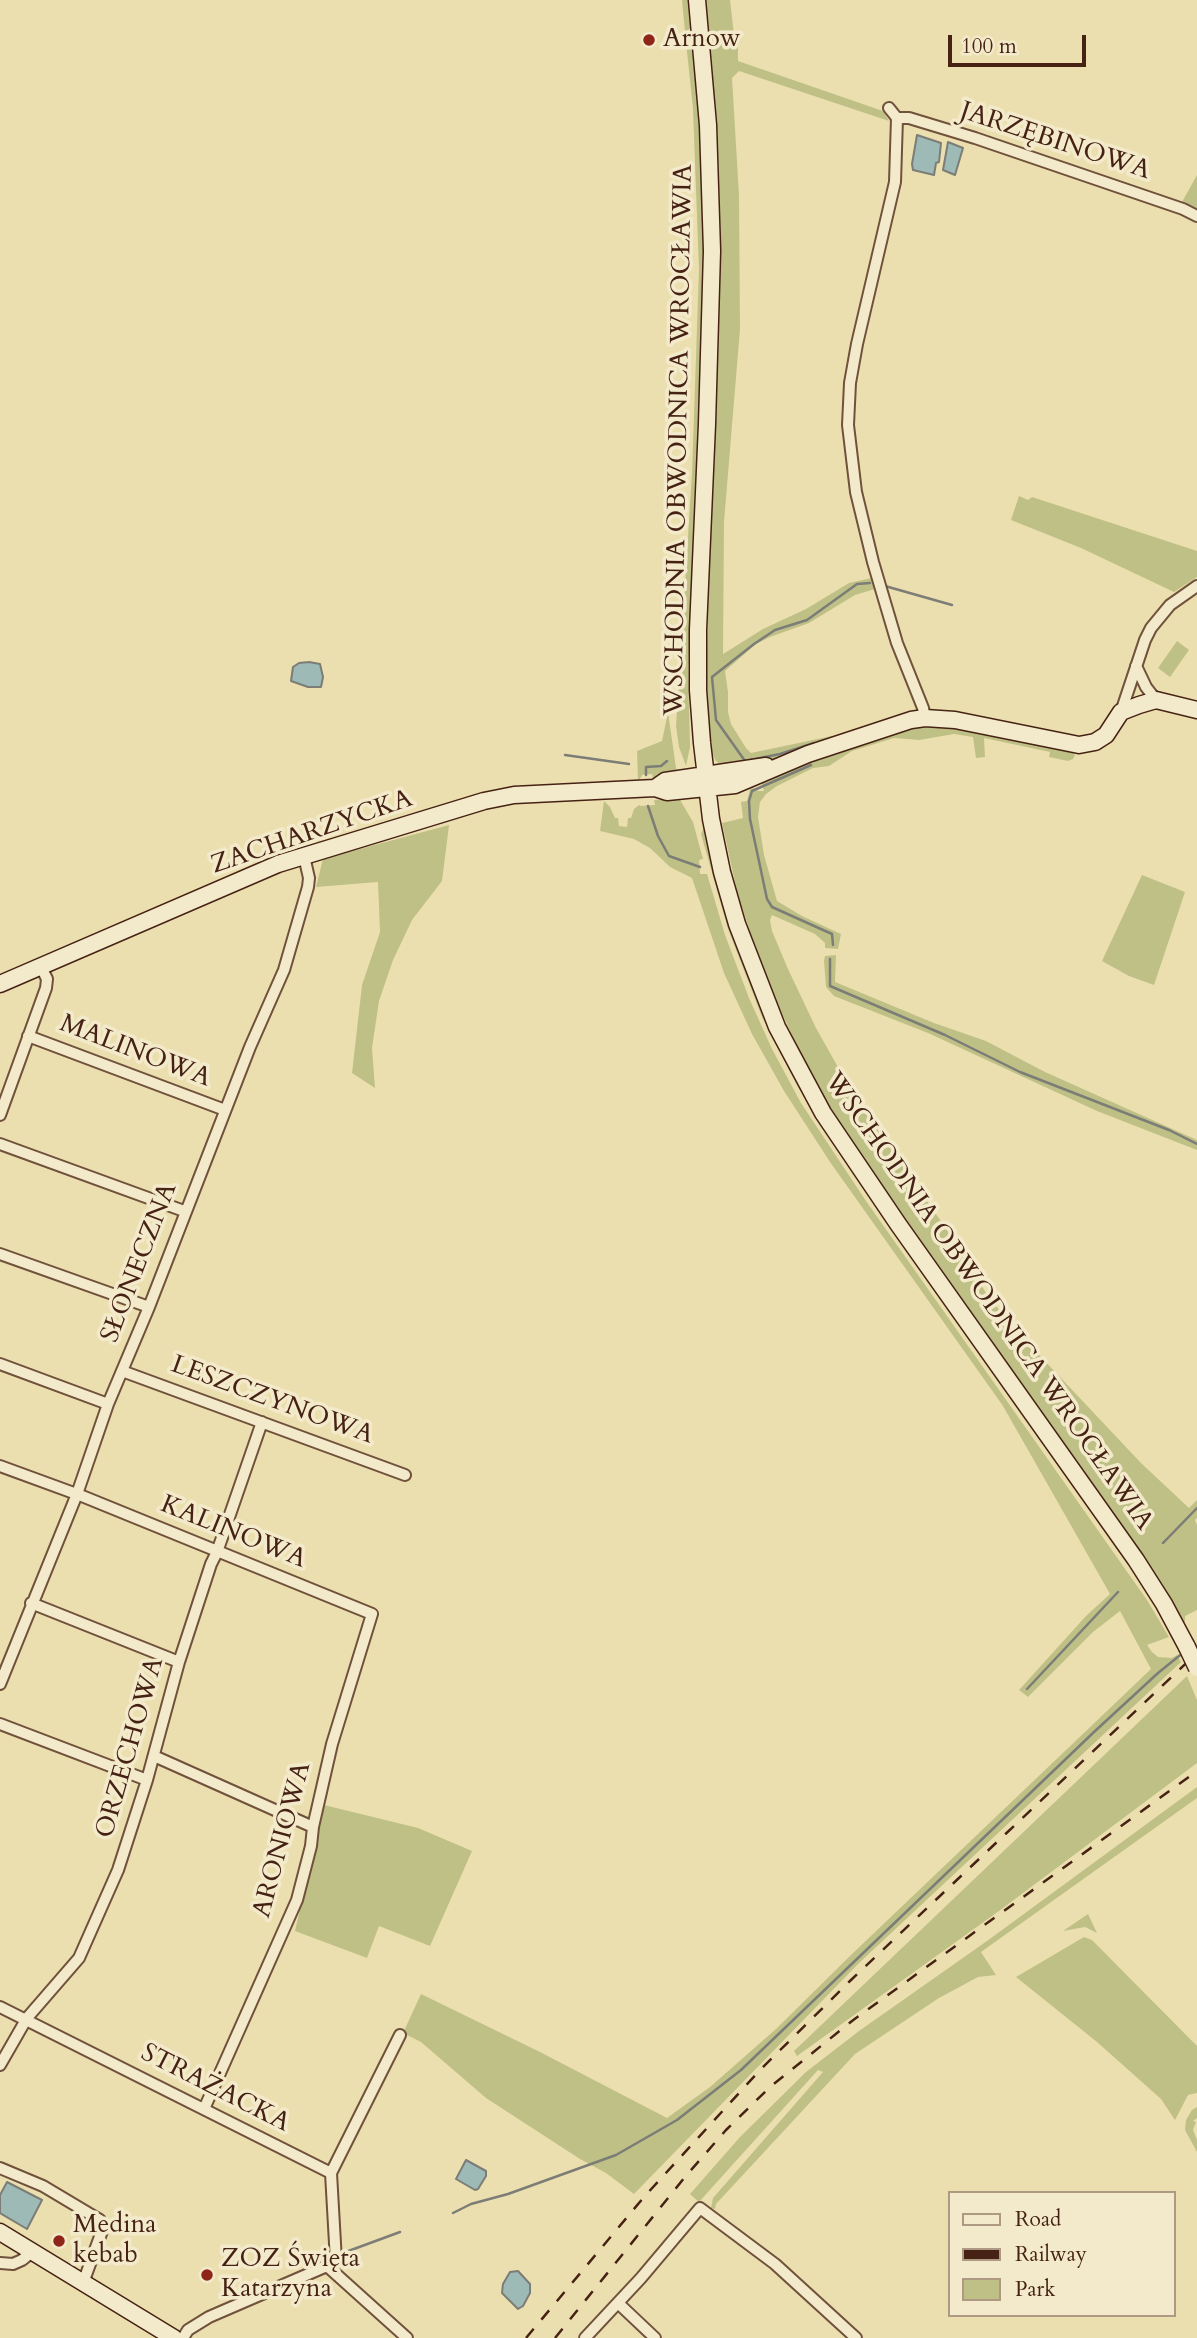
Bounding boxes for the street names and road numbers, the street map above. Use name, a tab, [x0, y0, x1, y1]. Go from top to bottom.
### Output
street label: JARZĘBINOWA	[956, 97, 1154, 187]
street label: WSCHODNIA OBWODNICA WROCŁAWIA	[660, 164, 700, 716]
street label: ZACHARZYCKA	[207, 784, 417, 882]
street label: MALINOWA	[55, 1009, 215, 1095]
street label: WSCHODNIA OBWODNICA WROCŁAWIA	[817, 1067, 1159, 1537]
street label: SŁONECZNA	[95, 1179, 185, 1347]
street label: LESZCZYNOWA	[167, 1350, 377, 1452]
street label: KALINOWA	[156, 1490, 310, 1576]
street label: ORZECHOWA	[90, 1654, 172, 1842]
street label: ARONIOWA	[247, 1759, 319, 1921]
street label: STRAŻACKA	[135, 2038, 295, 2140]

